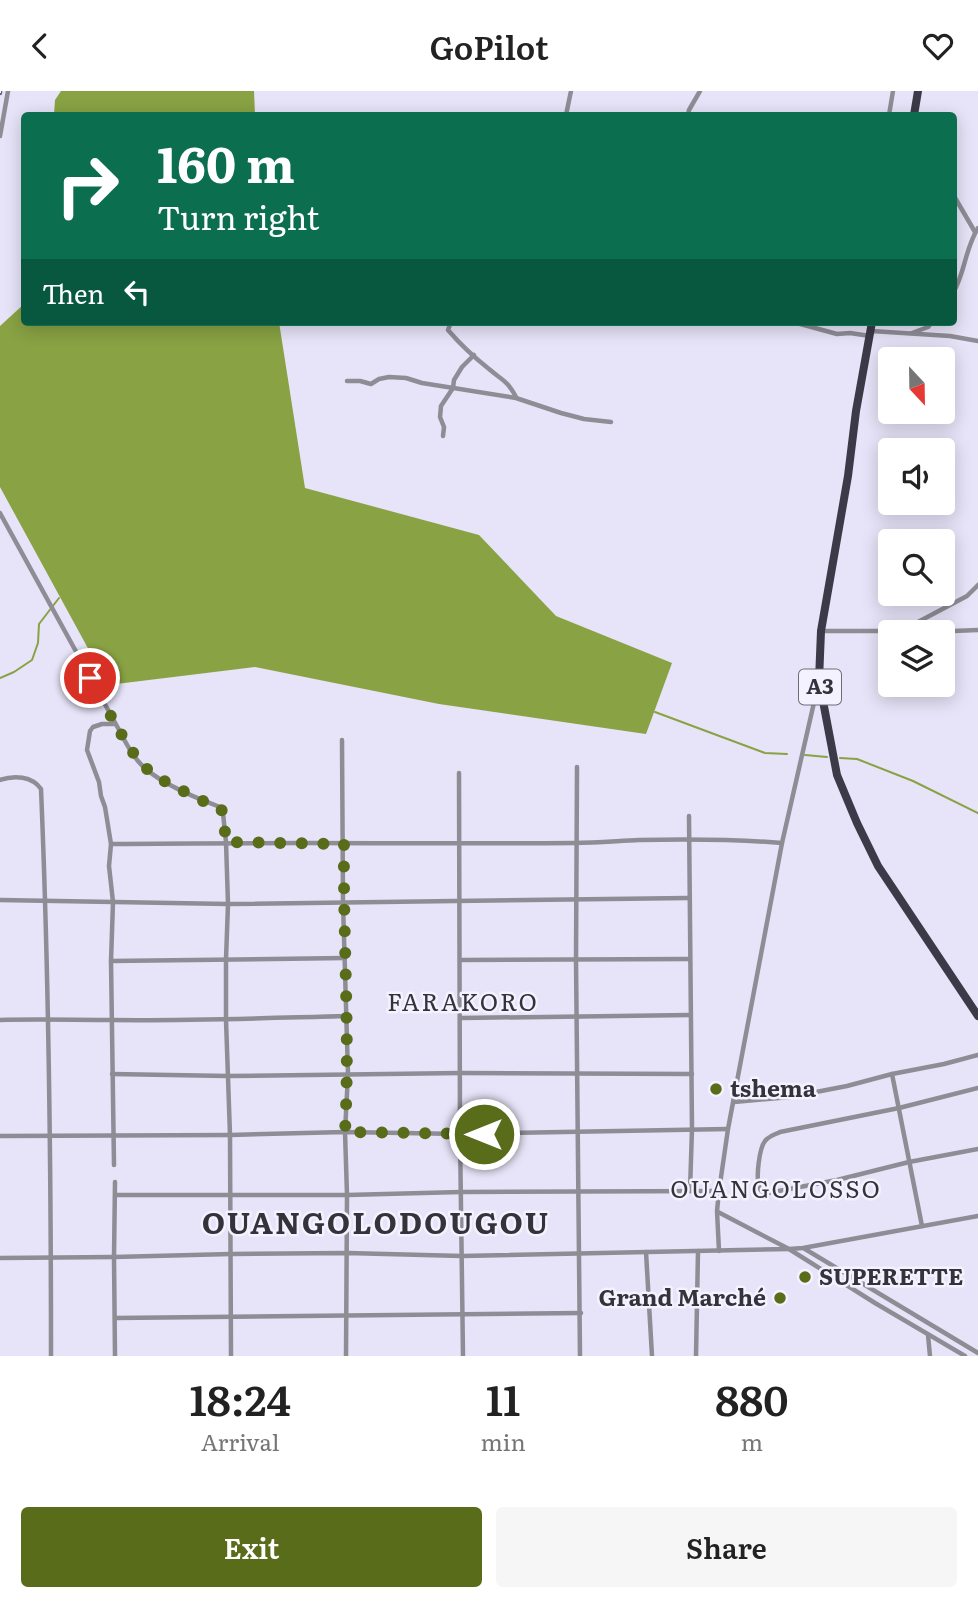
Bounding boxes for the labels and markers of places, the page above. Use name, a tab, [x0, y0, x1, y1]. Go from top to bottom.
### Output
pin	[60, 648, 120, 708]
place label: tshema	[730, 1070, 817, 1104]
marker: tshema	[708, 1081, 724, 1097]
place label: SUPERETTE	[819, 1258, 963, 1292]
marker: SUPERETTE	[797, 1269, 813, 1285]
place label: Grand Marché	[599, 1279, 766, 1313]
marker: Grand Marché	[772, 1290, 788, 1306]

